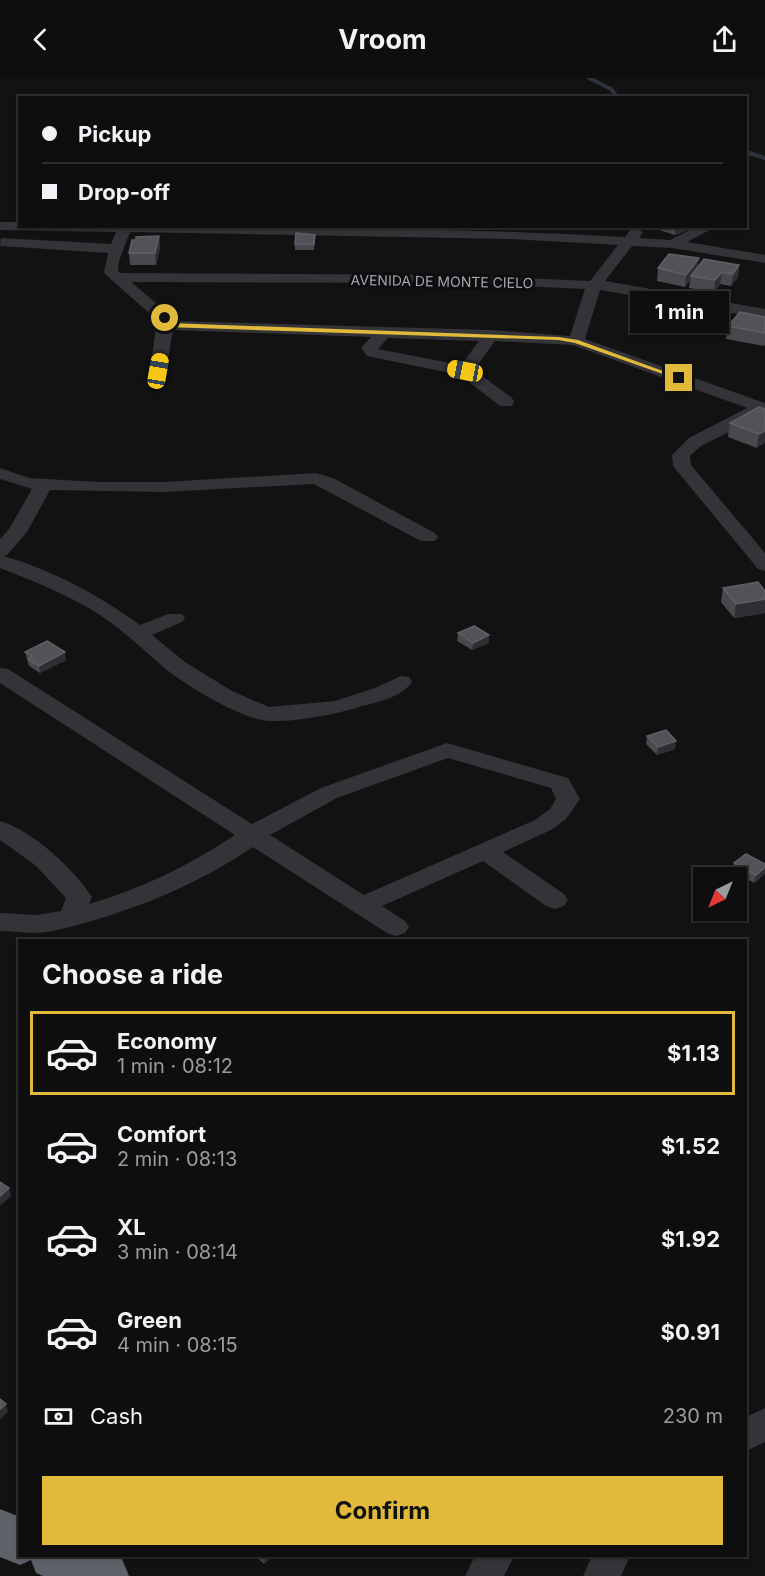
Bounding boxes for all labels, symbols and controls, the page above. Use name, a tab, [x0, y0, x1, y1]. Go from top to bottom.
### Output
icon: back	[24, 23, 57, 56]
text: Vroom	[338, 23, 427, 56]
icon: share	[708, 23, 741, 56]
text: Pickup	[78, 121, 152, 147]
text: Drop-off	[78, 179, 170, 205]
street label: AVENIDA DE MONTE CIELO	[351, 271, 533, 291]
callout: 1 min	[630, 291, 728, 333]
text: 1 min	[655, 300, 704, 324]
route start	[151, 304, 178, 331]
car	[146, 352, 170, 390]
car	[446, 359, 484, 383]
route end	[665, 364, 692, 391]
north arrow	[693, 867, 747, 921]
map controls	[693, 867, 747, 921]
text: Choose a ride	[42, 958, 223, 991]
icon: car	[45, 1026, 99, 1080]
text: Economy	[117, 1028, 217, 1054]
text: $1.13	[667, 1040, 720, 1066]
text: 1 min · 08:12	[117, 1054, 233, 1078]
icon: car	[45, 1119, 99, 1173]
text: Comfort	[117, 1121, 206, 1147]
text: $1.52	[661, 1133, 720, 1159]
text: 2 min · 08:13	[117, 1147, 237, 1171]
icon: car	[45, 1212, 99, 1266]
text: XL	[117, 1214, 146, 1240]
text: $1.92	[661, 1226, 720, 1252]
text: 3 min · 08:14	[117, 1240, 238, 1264]
icon: car	[45, 1305, 99, 1359]
text: Green	[117, 1307, 182, 1333]
text: $0.91	[661, 1319, 720, 1345]
text: 4 min · 08:15	[117, 1333, 238, 1357]
icon: cash	[42, 1400, 75, 1433]
text: Cash	[90, 1403, 143, 1429]
text: 230 m	[663, 1404, 723, 1428]
button: Confirm	[42, 1476, 723, 1545]

